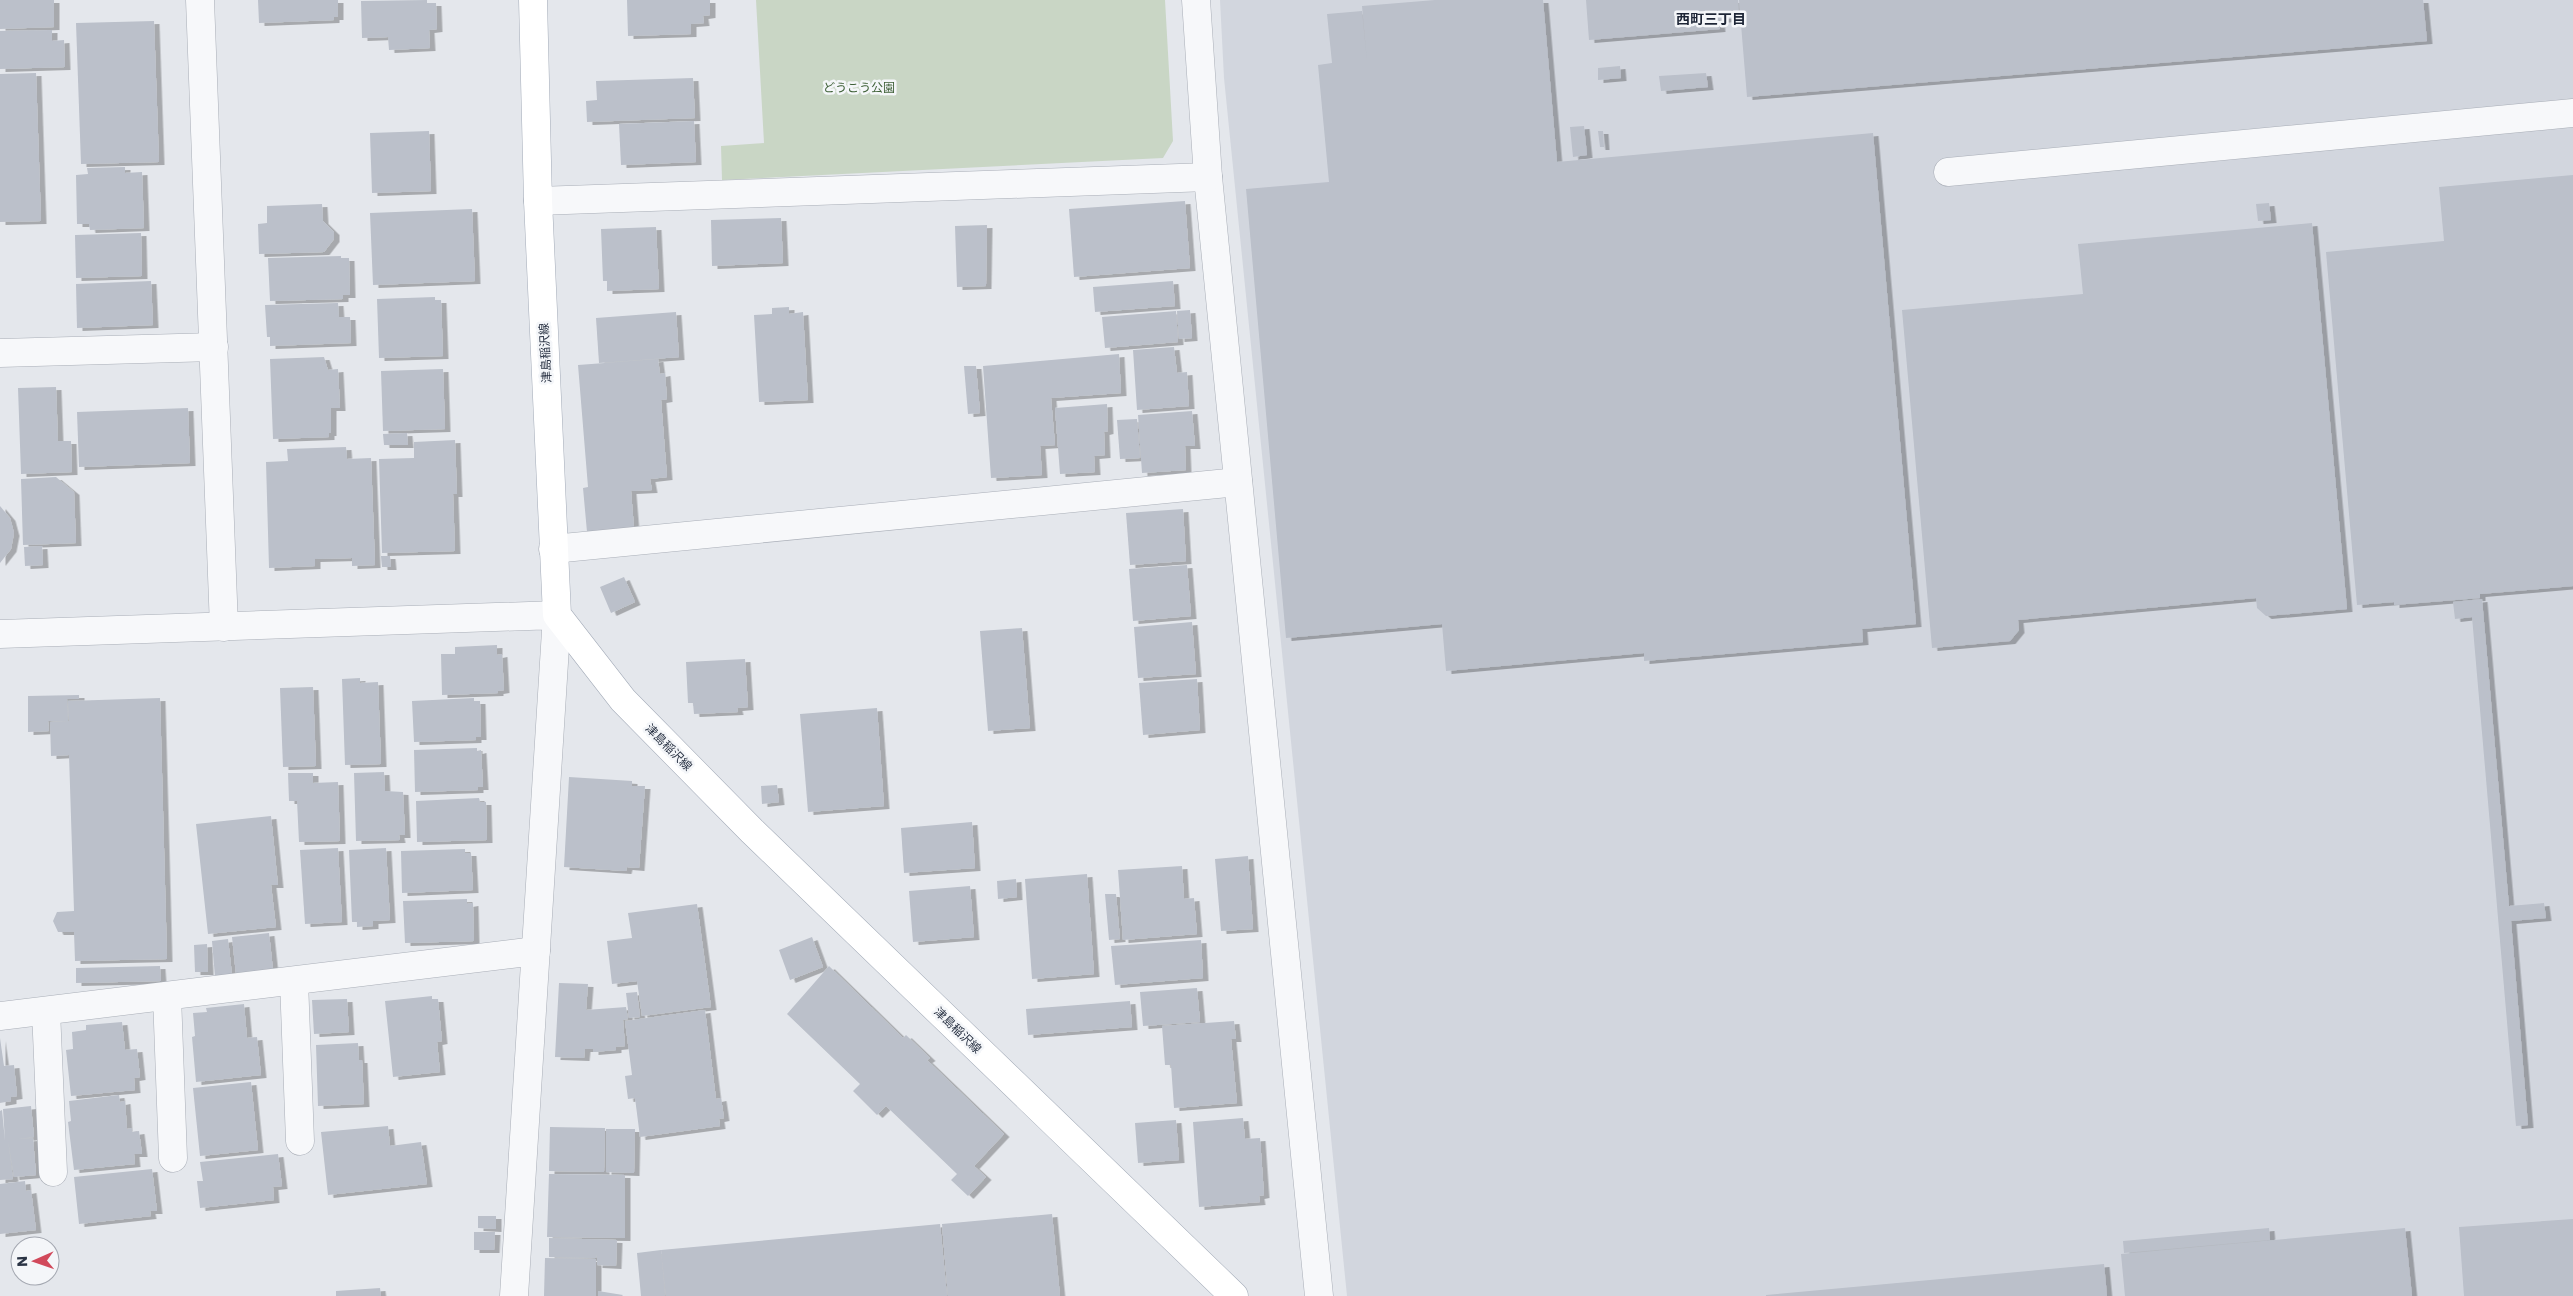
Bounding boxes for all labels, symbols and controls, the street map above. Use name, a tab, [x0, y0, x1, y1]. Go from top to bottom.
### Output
district label: 西町三丁目	[1676, 9, 1746, 29]
park label: どうこう公園	[823, 79, 895, 96]
street label: 津島稲沢線	[535, 323, 555, 383]
street label: 津島稲沢線	[642, 720, 696, 774]
street label: 津島稲沢線	[931, 1003, 985, 1057]
north arrow	[10, 1236, 60, 1286]
text: N	[12, 1256, 32, 1267]

